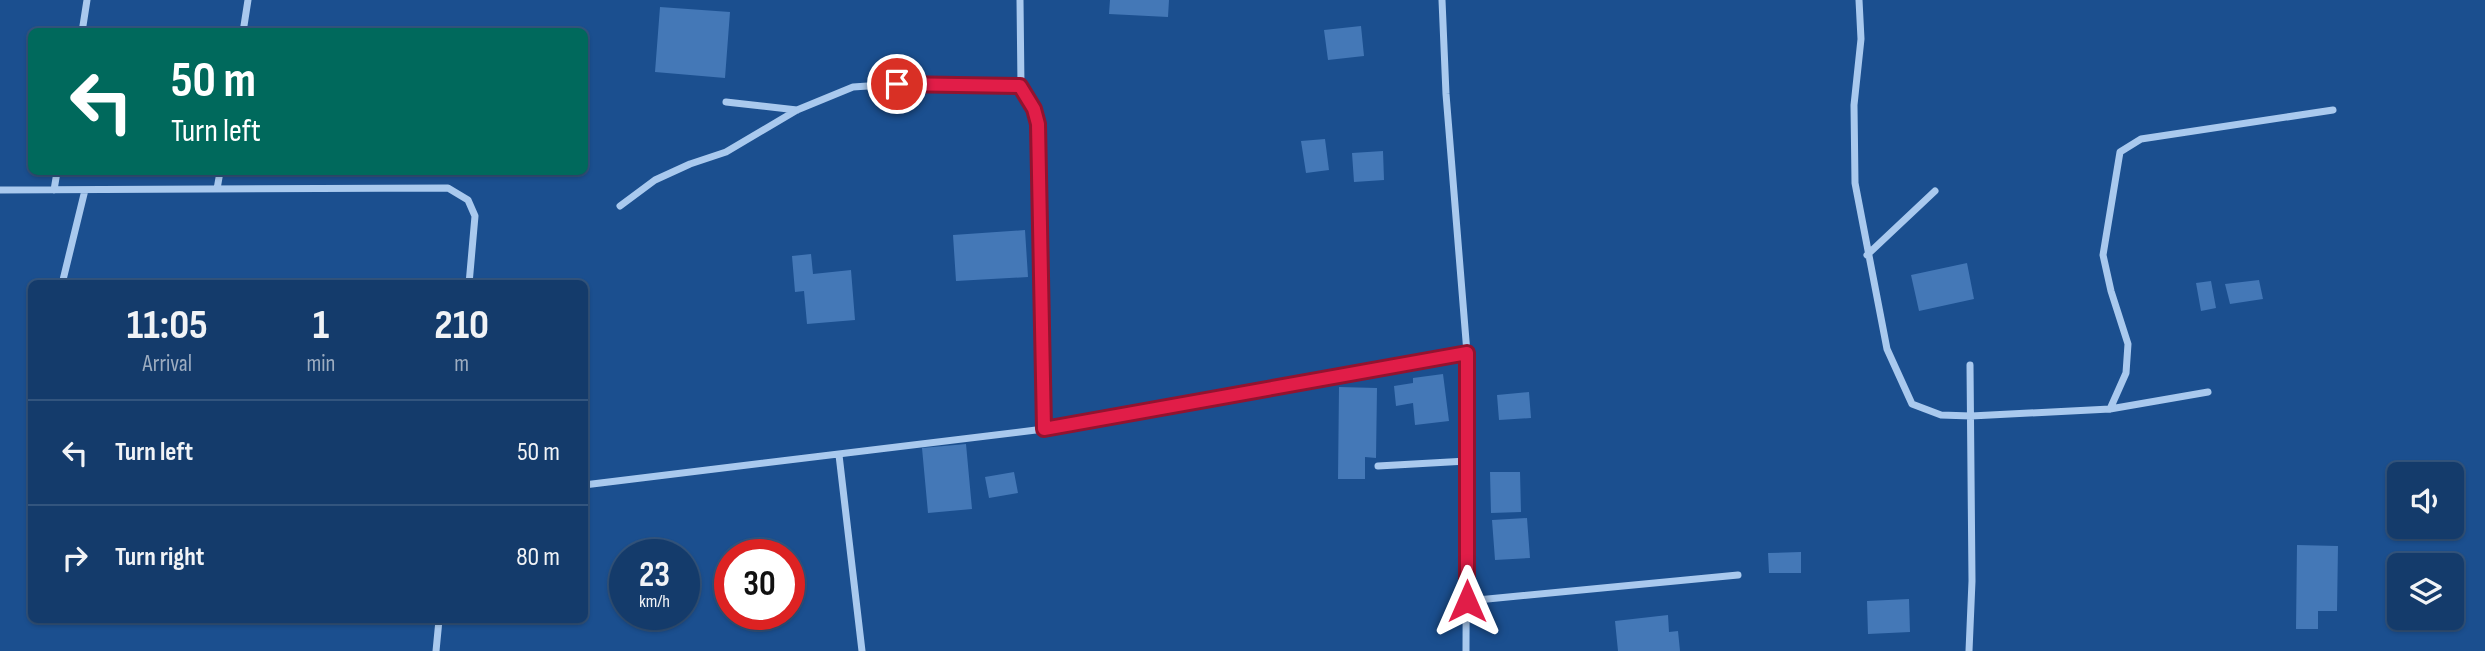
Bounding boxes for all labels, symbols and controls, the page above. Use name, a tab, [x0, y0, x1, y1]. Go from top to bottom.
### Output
text: 50 m	[171, 52, 256, 111]
pin	[867, 54, 927, 114]
icon: left	[56, 56, 147, 147]
icon: arrive	[878, 65, 916, 103]
text: Turn left	[171, 112, 261, 151]
text: 11:05	[127, 300, 208, 351]
text: 1	[313, 300, 329, 351]
text: 210	[434, 300, 489, 351]
text: Arrival	[143, 350, 192, 378]
text: min	[306, 350, 335, 378]
text: m	[454, 350, 469, 378]
icon: left	[56, 434, 94, 472]
text: Turn left	[115, 437, 193, 468]
text: 50 m	[517, 437, 560, 468]
map controls	[2387, 462, 2464, 630]
button: sound	[2387, 462, 2464, 539]
icon: right	[56, 539, 94, 577]
speed limit sign: 30	[714, 539, 805, 630]
text: Turn right	[115, 542, 204, 573]
text: 80 m	[516, 542, 560, 573]
button: layers	[2387, 553, 2464, 630]
text: 23	[639, 554, 670, 597]
position arrow	[1430, 564, 1504, 638]
text: km/h	[639, 591, 670, 612]

